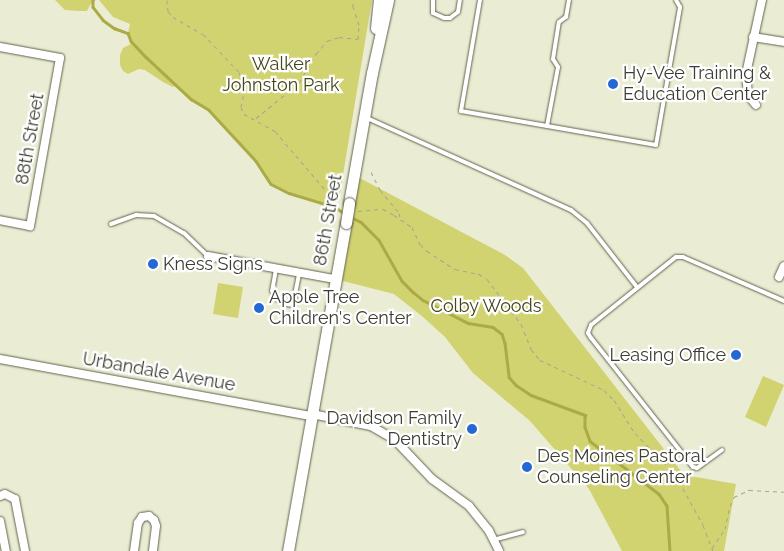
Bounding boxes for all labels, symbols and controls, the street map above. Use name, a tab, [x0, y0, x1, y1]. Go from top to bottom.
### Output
park label: Walker Johnston Park	[222, 54, 340, 96]
place label: Hy-Vee Training & Education Center	[623, 63, 772, 106]
marker: Hy-Vee Training & Education Center	[607, 78, 619, 90]
street label: 88th Street	[11, 92, 49, 186]
street label: 86th Street	[309, 173, 347, 267]
place label: Kness Signs	[163, 253, 263, 275]
marker: Kness Signs	[147, 258, 159, 270]
place label: Apple Tree Children's Center	[269, 287, 412, 330]
park label: Colby Woods	[430, 295, 542, 317]
marker: Apple Tree Children's Center	[253, 302, 265, 314]
place label: Leasing Office	[609, 344, 726, 366]
street label: Urbandale Avenue	[81, 348, 237, 396]
marker: Leasing Office	[730, 349, 742, 361]
place label: Davidson Family Dentistry	[326, 408, 462, 450]
marker: Davidson Family Dentistry	[466, 423, 478, 435]
place label: Des Moines Pastoral Counseling Center	[537, 446, 705, 488]
marker: Des Moines Pastoral Counseling Center	[521, 461, 533, 473]

